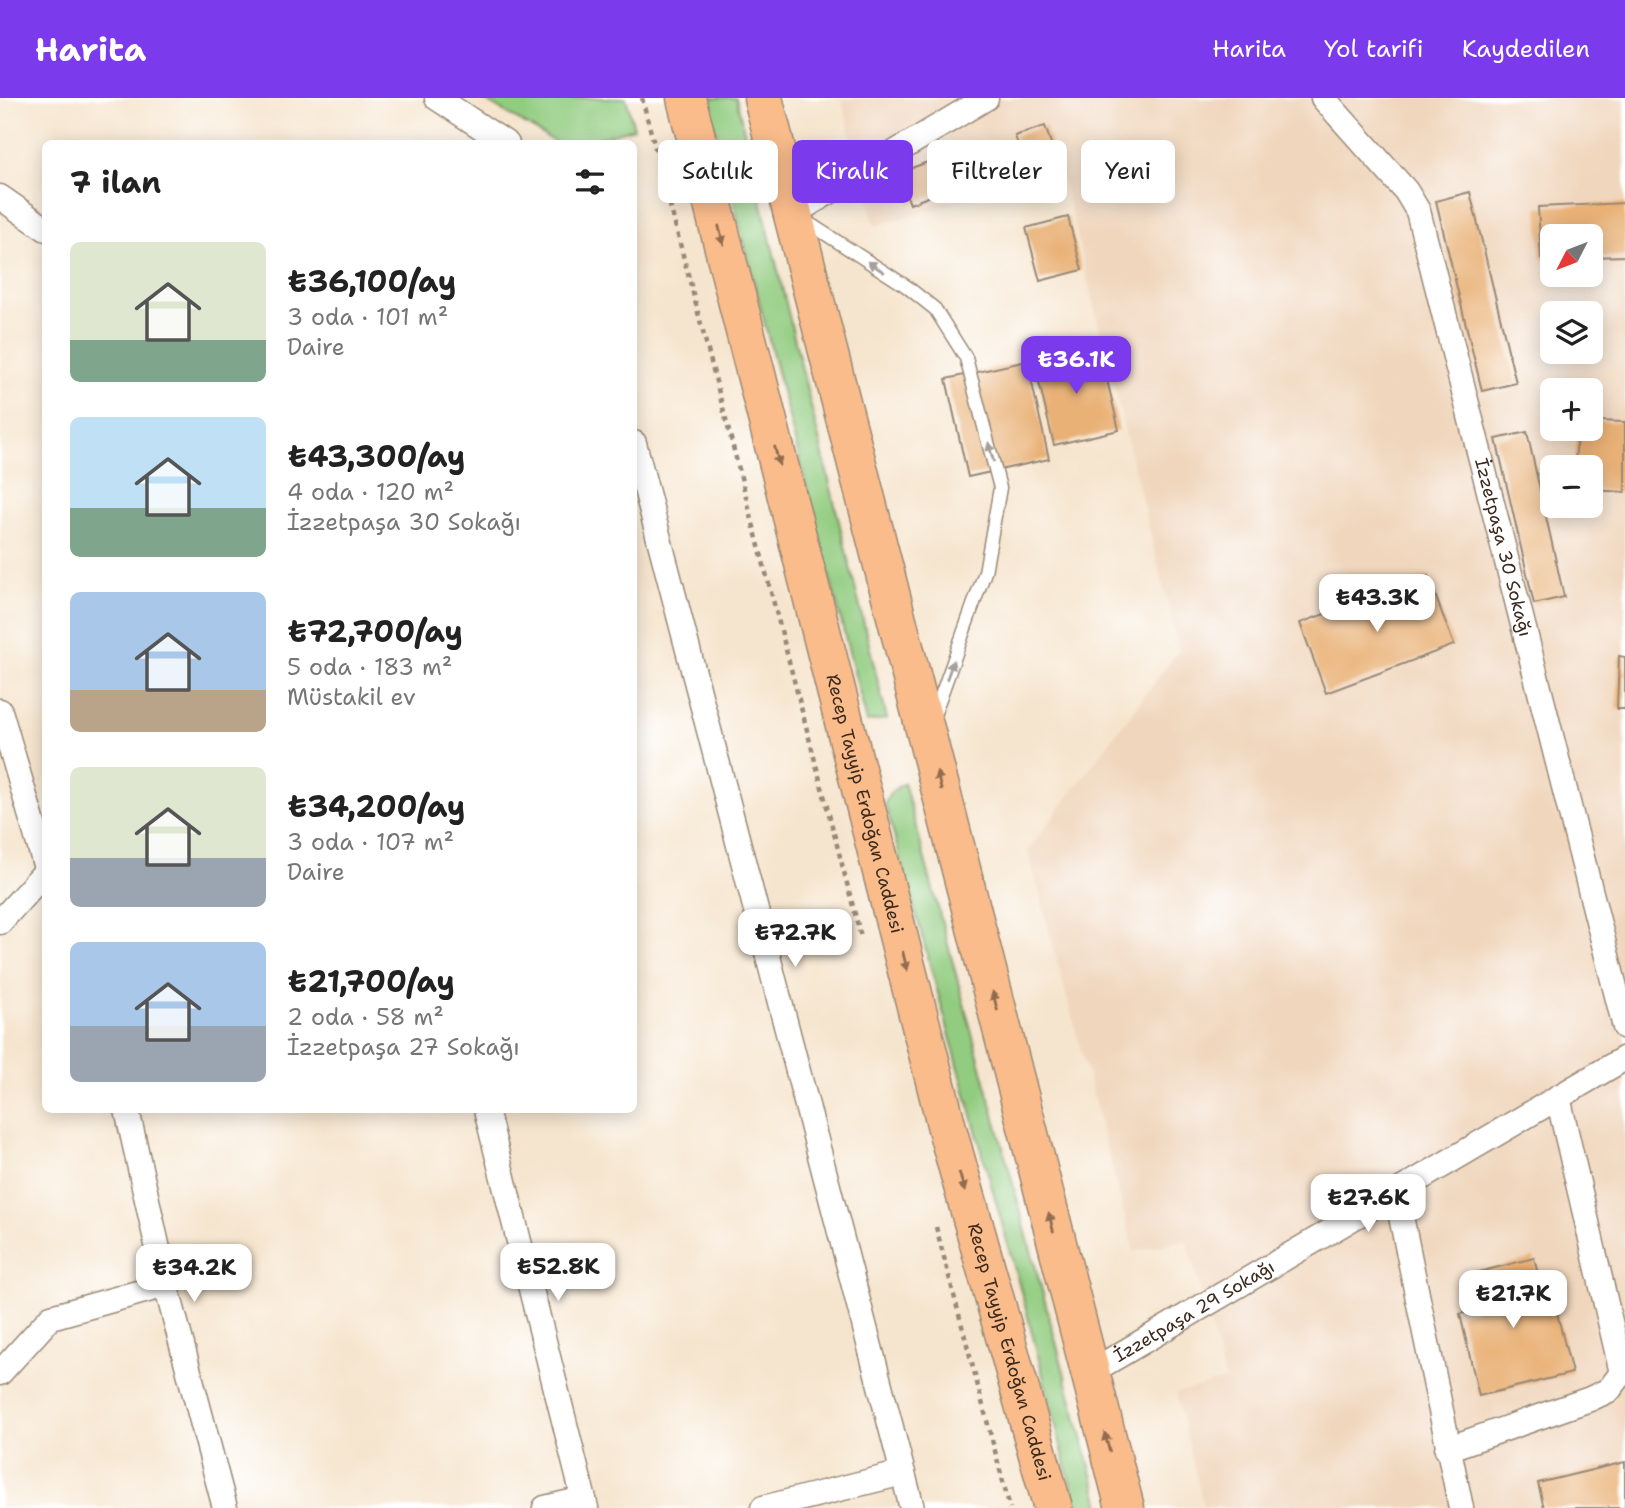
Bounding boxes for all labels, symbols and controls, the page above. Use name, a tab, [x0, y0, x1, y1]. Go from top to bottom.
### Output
text: Harita	[35, 27, 146, 72]
text: Harita	[1212, 33, 1286, 65]
text: Yol tarifi	[1324, 33, 1424, 65]
text: Kaydedilen	[1462, 33, 1590, 65]
chip: Satılık	[658, 140, 778, 203]
chip: Kiralık	[792, 140, 913, 203]
chip: Filtreler	[927, 140, 1067, 203]
chip: Yeni	[1081, 140, 1175, 203]
text: 7 ilan	[70, 162, 161, 203]
icon: filters	[571, 163, 609, 201]
north arrow	[1540, 224, 1603, 287]
map controls	[1540, 224, 1603, 518]
one-way arrow	[716, 225, 727, 247]
one-way arrow	[866, 260, 885, 273]
text: ₺36,100/ay	[287, 261, 456, 302]
icon: home	[126, 270, 210, 354]
button: layers	[1540, 301, 1603, 364]
text: 3 oda · 101 m²	[287, 302, 448, 332]
text: Daire	[287, 332, 345, 362]
pin: ₺36.1K	[1019, 336, 1133, 396]
text: ₺36.1K	[1037, 344, 1115, 374]
button: +	[1540, 378, 1603, 441]
text: ₺43,300/ay	[287, 436, 465, 477]
one-way arrow	[985, 440, 996, 462]
icon: home	[126, 445, 210, 529]
one-way arrow	[772, 445, 783, 467]
button: −	[1540, 455, 1603, 518]
street label: İzzetpaşa 30 Sokağı	[1469, 456, 1537, 639]
text: 4 oda · 120 m²	[287, 477, 454, 507]
text: İzzetpaşa 30 Sokağı	[287, 507, 521, 537]
pin: ₺43.3K	[1320, 574, 1434, 634]
text: ₺43.3K	[1335, 582, 1419, 612]
text: ₺72,700/ay	[287, 611, 463, 652]
icon: home	[126, 620, 210, 704]
text: 5 oda · 183 m²	[287, 652, 452, 682]
one-way arrow	[945, 660, 956, 681]
street label: Recep Tayyip Erdoğan Caddesi	[820, 672, 909, 936]
text: Müstakil ev	[287, 682, 416, 712]
one-way arrow	[933, 770, 944, 792]
text: ₺34,200/ay	[287, 786, 465, 827]
icon: home	[126, 795, 210, 879]
text: 3 oda · 107 m²	[287, 827, 454, 857]
text: Daire	[287, 857, 345, 887]
pin: ₺72.7K	[738, 910, 852, 969]
text: ₺72.7K	[754, 917, 836, 947]
one-way arrow	[900, 951, 911, 973]
text: ₺21,700/ay	[287, 961, 455, 1002]
icon: home	[126, 970, 210, 1054]
one-way arrow	[989, 990, 1000, 1012]
text: 2 oda · 58 m²	[287, 1002, 444, 1032]
text: İzzetpaşa 27 Sokağı	[287, 1032, 520, 1062]
one-way arrow	[957, 1171, 967, 1192]
pin: ₺27.6K	[1311, 1174, 1425, 1234]
text: ₺27.6K	[1327, 1182, 1409, 1212]
one-way arrow	[1045, 1210, 1056, 1232]
street label: Recep Tayyip Erdoğan Caddesi	[962, 1220, 1057, 1484]
pin: ₺34.2K	[137, 1244, 251, 1304]
pin: ₺52.8K	[501, 1244, 615, 1303]
text: ₺52.8K	[516, 1251, 600, 1281]
text: ₺34.2K	[152, 1252, 236, 1282]
street label: İzzetpaşa 29 Sokağı	[1109, 1255, 1279, 1368]
pin: ₺21.7K	[1456, 1270, 1570, 1330]
text: ₺21.7K	[1475, 1278, 1551, 1308]
one-way arrow	[1101, 1431, 1112, 1453]

